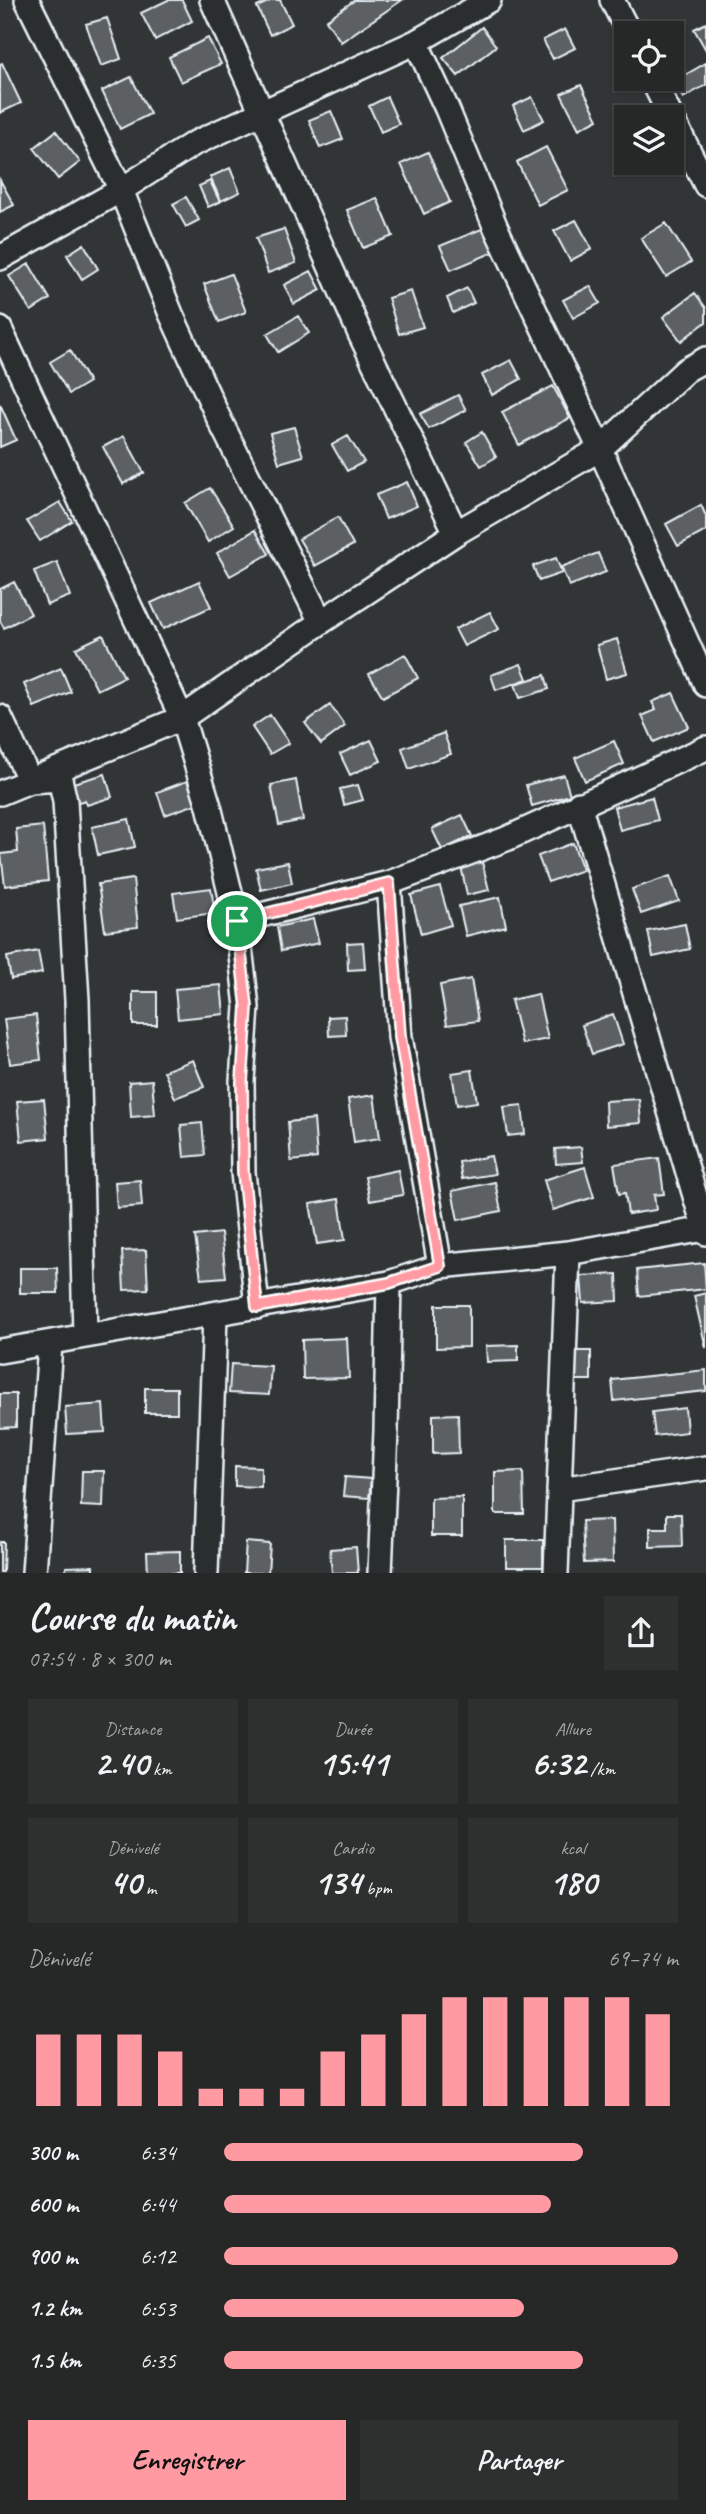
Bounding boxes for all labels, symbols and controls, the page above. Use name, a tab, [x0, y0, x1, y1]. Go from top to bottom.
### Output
map controls	[614, 21, 684, 175]
button: locate	[614, 21, 684, 91]
button: layers	[614, 105, 684, 175]
pin	[207, 891, 267, 951]
icon: arrive	[218, 902, 256, 940]
text: Course du matin	[28, 1594, 236, 1641]
button: share	[604, 1596, 678, 1670]
text: 07:54 · 8 × 300 m	[28, 1644, 171, 1673]
text: Distance	[105, 1717, 161, 1741]
text: Durée	[334, 1717, 372, 1741]
text: Allure	[555, 1717, 591, 1741]
text: 2.40	[94, 1741, 149, 1786]
text: 15:41	[318, 1741, 388, 1786]
text: 6:32	[531, 1741, 586, 1786]
text: km	[149, 1757, 172, 1781]
text: /km	[586, 1757, 615, 1781]
text: Dénivelé	[107, 1836, 159, 1860]
text: Cardio	[332, 1836, 374, 1860]
text: kcal	[560, 1836, 586, 1860]
text: 40	[110, 1860, 141, 1905]
text: 134	[314, 1860, 361, 1905]
text: 180	[549, 1860, 597, 1905]
text: m	[141, 1876, 156, 1900]
text: bpm	[361, 1876, 392, 1900]
text: Dénivelé	[28, 1944, 90, 1973]
text: 69–74 m	[608, 1944, 678, 1973]
text: 300 m	[28, 2138, 78, 2167]
text: 6:34	[140, 2138, 176, 2167]
text: 600 m	[28, 2190, 78, 2219]
text: 6:44	[140, 2190, 176, 2219]
text: 900 m	[28, 2242, 77, 2271]
text: 6:12	[140, 2242, 176, 2271]
text: 1.2 km	[28, 2294, 82, 2323]
text: 6:53	[140, 2294, 176, 2323]
text: 1.5 km	[28, 2346, 81, 2375]
text: 6:35	[140, 2346, 176, 2375]
button: Enregistrer	[28, 2420, 346, 2500]
button: Partager	[360, 2420, 678, 2500]

